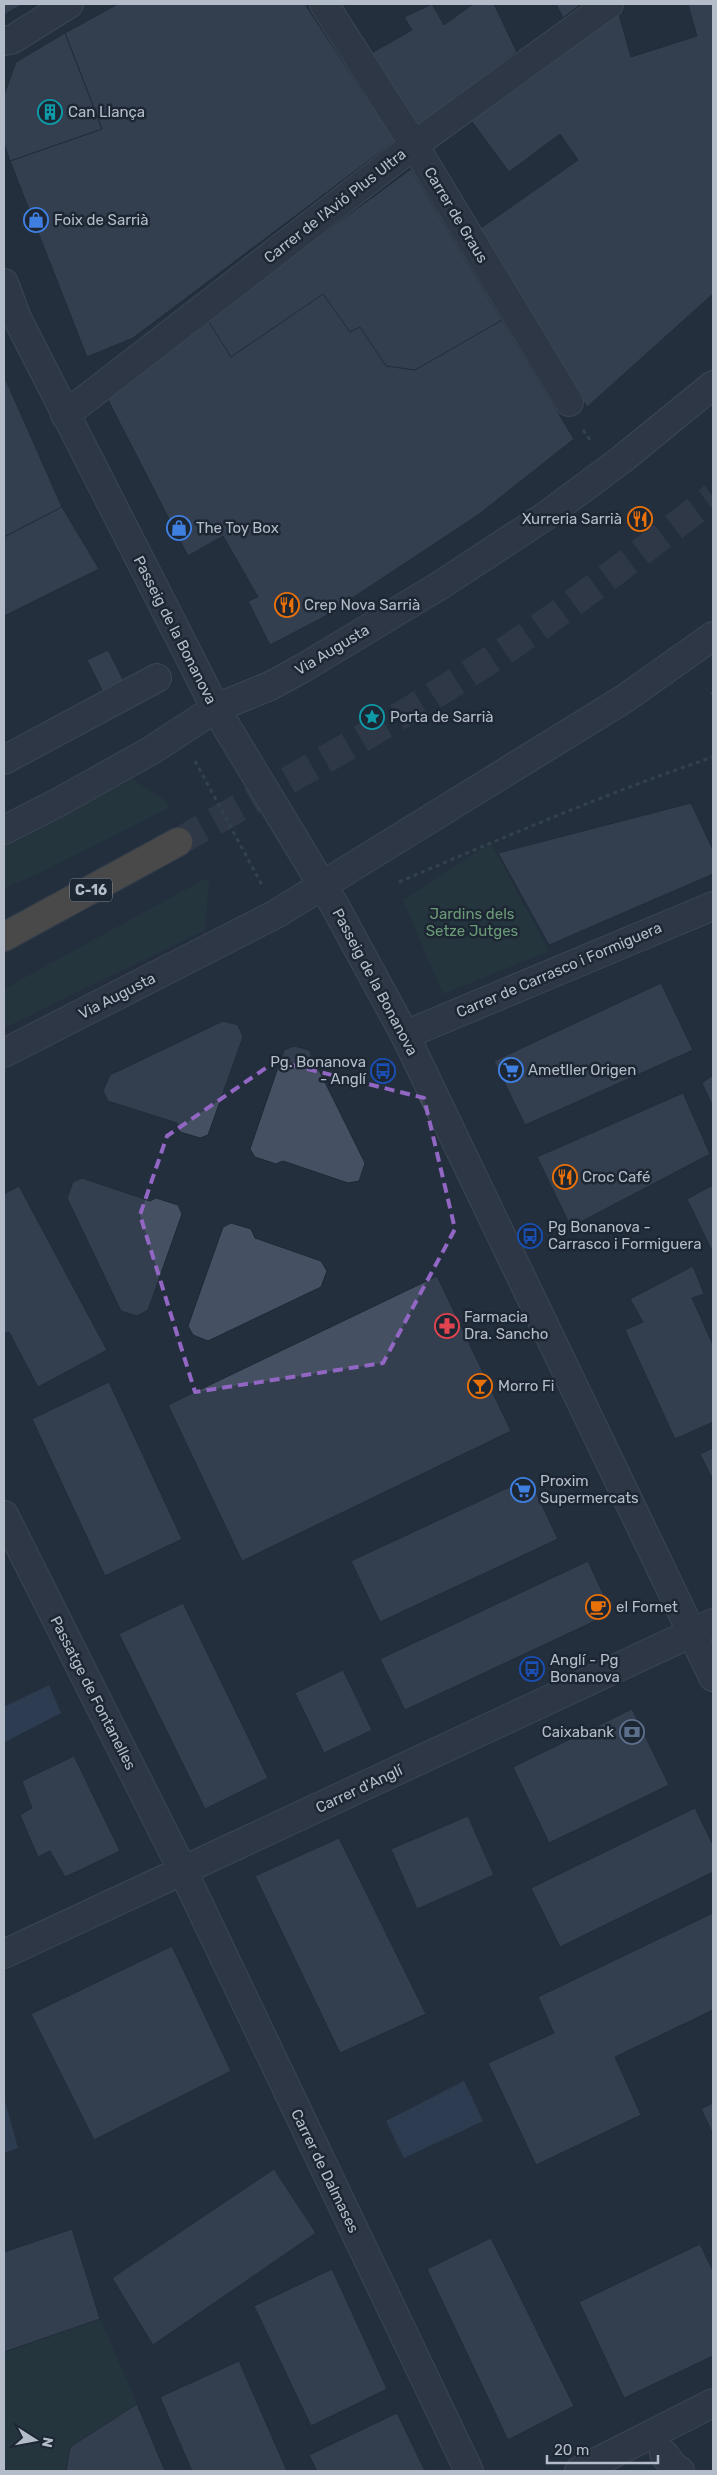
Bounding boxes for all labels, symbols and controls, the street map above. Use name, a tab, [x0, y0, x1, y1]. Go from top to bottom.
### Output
building icon: Can Llança	[37, 99, 63, 125]
place label: Can Llança	[68, 103, 145, 121]
street label: Carrer de l'Avió Plus Ultra	[260, 145, 410, 267]
street label: Carrer de Graus	[420, 164, 492, 267]
shop icon: Foix de Sarrià	[23, 207, 49, 233]
place label: Foix de Sarrià	[54, 211, 149, 229]
restaurant icon: Xurreria Sarrià	[627, 506, 653, 532]
place label: Xurreria Sarrià	[522, 510, 622, 528]
shop icon: The Toy Box	[166, 515, 192, 541]
place label: The Toy Box	[196, 519, 279, 537]
street label: Passeig de la Bonanova	[130, 553, 220, 707]
restaurant icon: Crep Nova Sarrià	[274, 592, 300, 618]
place label: Crep Nova Sarrià	[304, 596, 420, 614]
street label: Via Augusta	[291, 621, 373, 679]
place icon: Porta de Sarrià	[359, 704, 385, 730]
place label: Porta de Sarrià	[390, 708, 494, 726]
road number: C-16	[70, 878, 112, 902]
street label: Passeig de la Bonanova	[329, 905, 421, 1059]
park label: Jardins dels Setze Jutges	[426, 905, 519, 940]
street label: Carrer de Carrasco i Formiguera	[454, 918, 664, 1022]
street label: Via Augusta	[76, 969, 158, 1023]
place label: Pg. Bonanova - Anglí	[270, 1053, 367, 1088]
supermarket icon: Ametller Origen	[498, 1057, 524, 1083]
bus stop icon: Pg. Bonanova - Anglí	[370, 1058, 396, 1084]
place label: Ametller Origen	[528, 1061, 636, 1079]
restaurant icon: Croc Café	[552, 1164, 578, 1190]
place label: Croc Café	[582, 1168, 650, 1186]
place label: Pg Bonanova - Carrasco i Formiguera	[548, 1218, 701, 1253]
bus stop icon: Pg Bonanova - Carrasco i Formiguera	[517, 1223, 543, 1249]
place label: Farmacia Dra. Sancho	[464, 1308, 548, 1343]
pharmacy icon: Farmacia Dra. Sancho	[434, 1313, 460, 1339]
bar icon: Morro Fi	[467, 1373, 493, 1399]
place label: Morro Fi	[498, 1377, 554, 1395]
place label: Proxim Supermercats	[540, 1472, 639, 1507]
supermarket icon: Proxim Supermercats	[510, 1477, 536, 1503]
cafe icon: el Fornet	[585, 1594, 611, 1620]
place label: el Fornet	[616, 1598, 678, 1616]
street label: Passatge de Fontanelles	[46, 1613, 140, 1773]
place label: Anglí - Pg Bonanova	[550, 1651, 620, 1686]
bus stop icon: Anglí - Pg Bonanova	[519, 1656, 545, 1682]
bank icon: Caixabank	[619, 1719, 645, 1745]
place label: Caixabank	[542, 1723, 614, 1741]
street label: Carrer d'Anglí	[313, 1761, 406, 1817]
street label: Carrer de Dalmases	[287, 2106, 363, 2236]
north arrow	[10, 2415, 60, 2465]
scale bar	[547, 2432, 658, 2464]
text: N	[38, 2436, 57, 2449]
text: 20 m	[554, 2441, 589, 2459]

